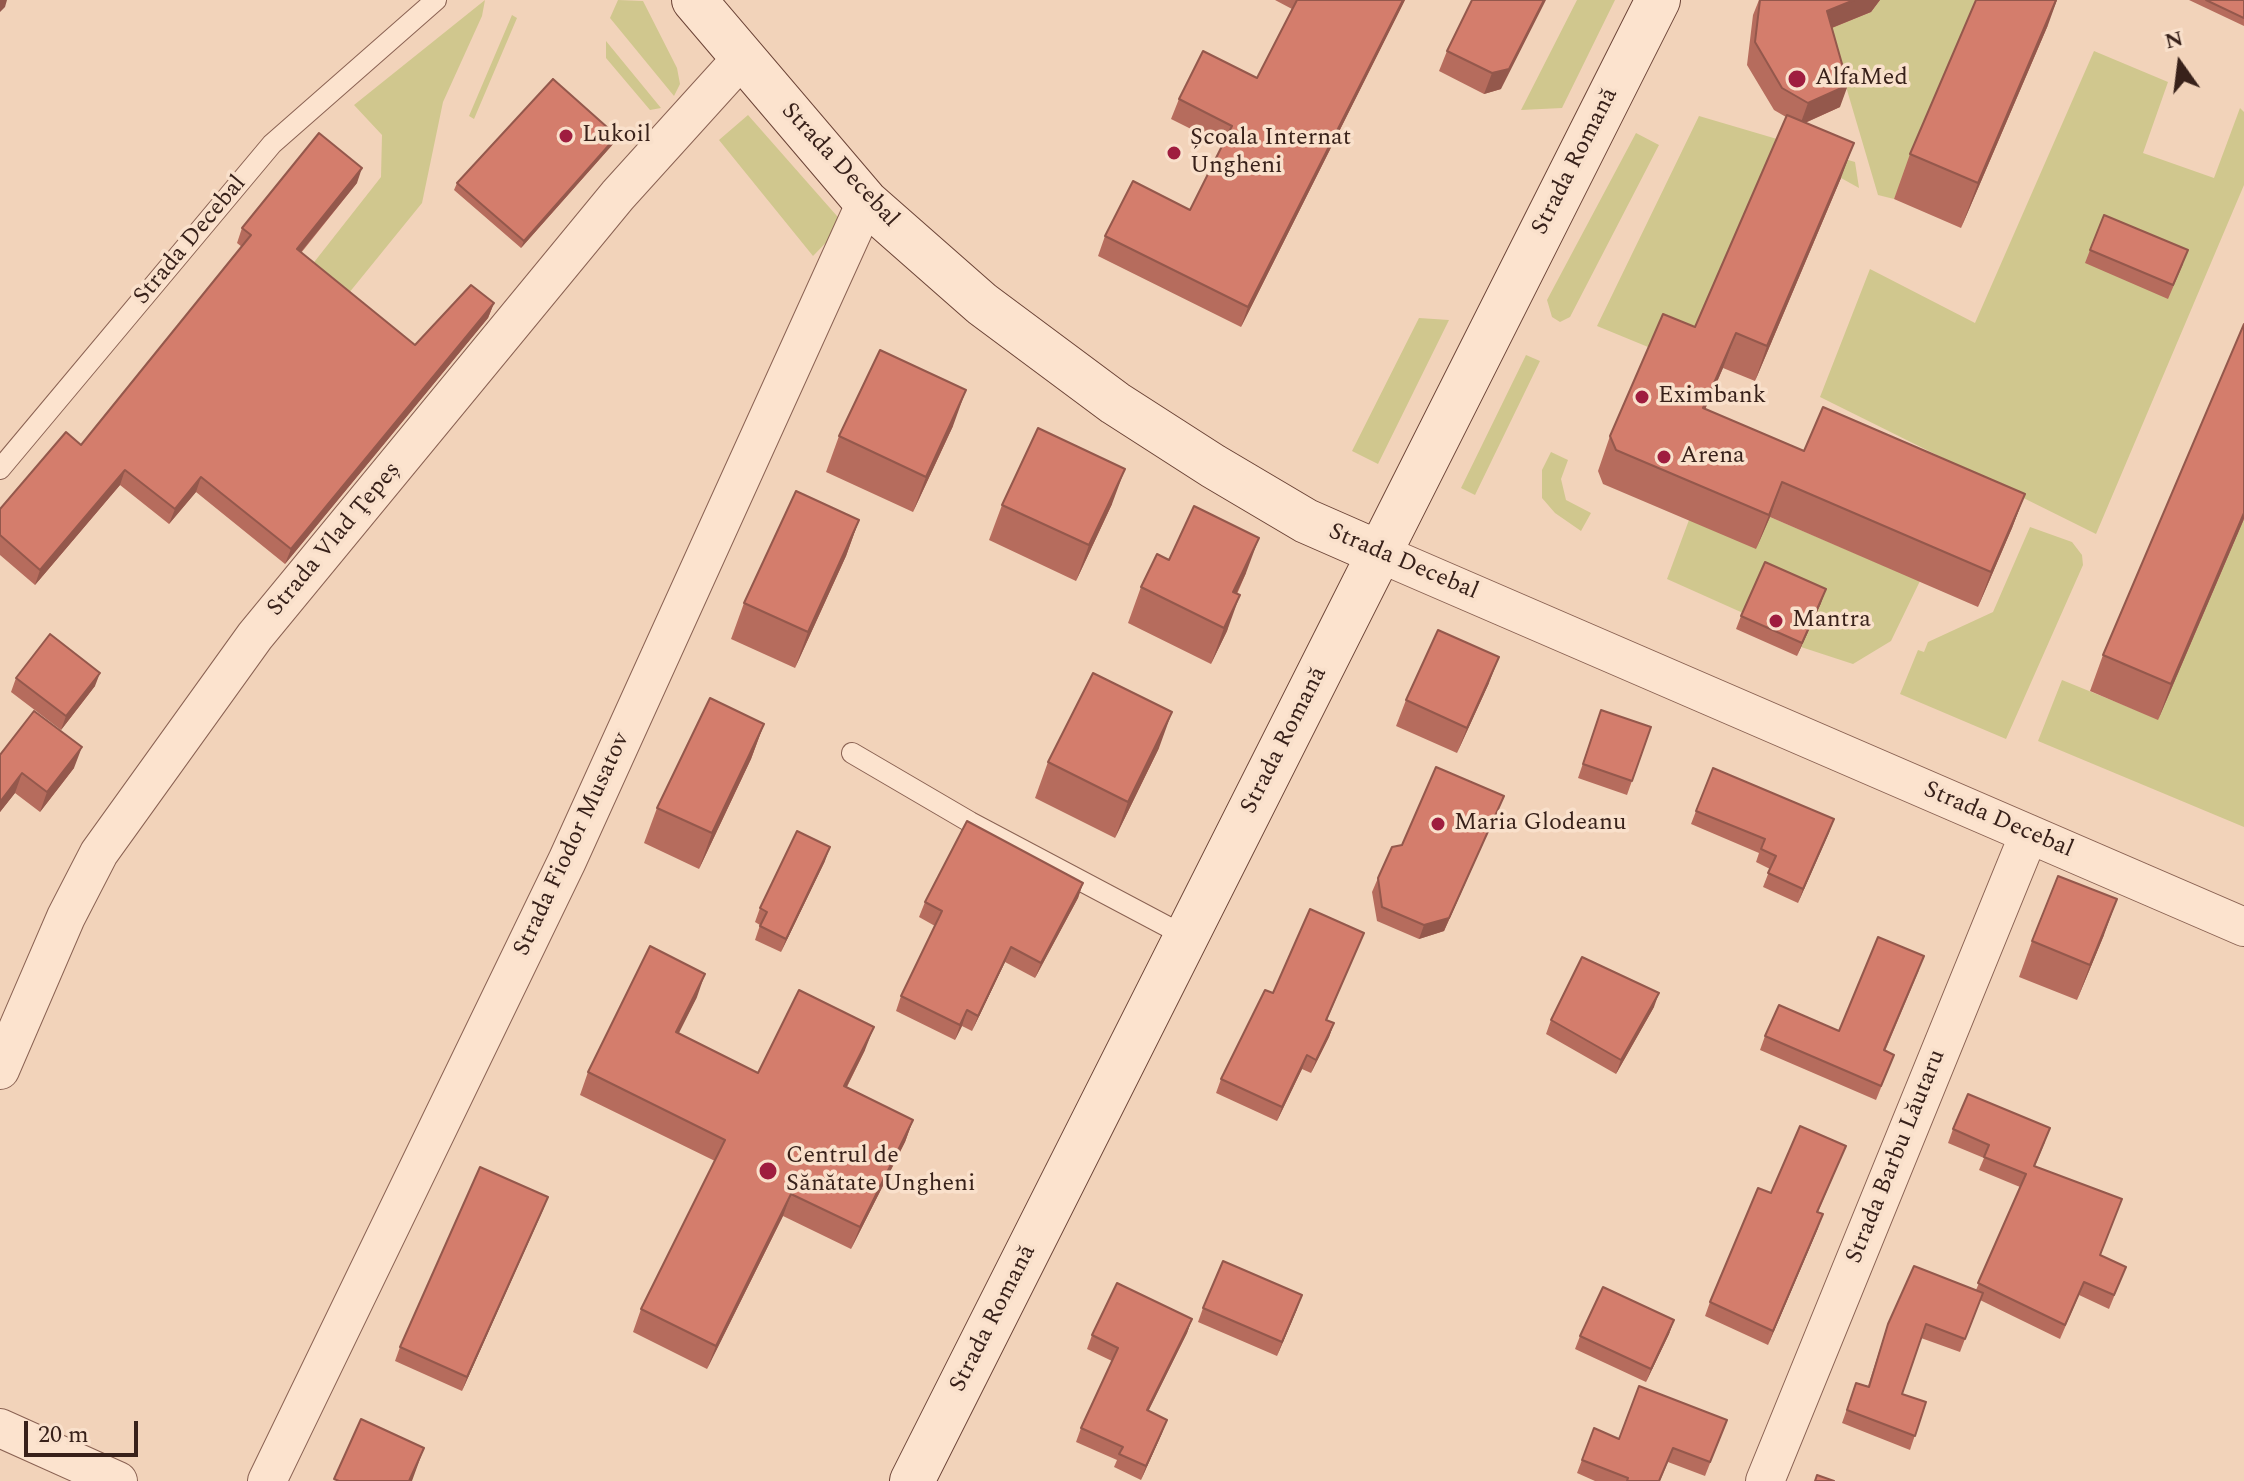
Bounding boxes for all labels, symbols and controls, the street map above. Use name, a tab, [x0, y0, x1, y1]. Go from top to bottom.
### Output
text: N	[2161, 22, 2187, 58]
north arrow	[2140, 24, 2220, 104]
place label: AlfaMed	[1815, 65, 1908, 93]
marker: AlfaMed	[1786, 68, 1808, 90]
street label: Strada Romană	[1527, 84, 1625, 240]
street label: Strada Decebal	[774, 98, 904, 234]
place label: Lukoil	[582, 122, 651, 150]
place label: Școala Internat Ungheni	[1190, 125, 1351, 181]
marker: Lukoil	[557, 127, 575, 145]
marker: Școala Internat Ungheni	[1165, 144, 1183, 162]
street label: Strada Decebal	[129, 170, 253, 312]
place label: Eximbank	[1658, 383, 1766, 411]
marker: Eximbank	[1633, 388, 1651, 406]
place label: Arena	[1680, 443, 1745, 471]
marker: Arena	[1655, 448, 1673, 466]
street label: Strada Vlad Ţepeș	[262, 457, 408, 623]
street label: Strada Decebal	[1324, 518, 1482, 608]
place label: Mantra	[1792, 607, 1871, 635]
marker: Mantra	[1767, 612, 1785, 630]
street label: Strada Romană	[1236, 663, 1334, 819]
street label: Strada Fiodor Musatov	[509, 729, 637, 961]
street label: Strada Decebal	[1919, 776, 2077, 866]
place label: Maria Glodeanu	[1454, 810, 1626, 838]
marker: Maria Glodeanu	[1429, 815, 1447, 833]
street label: Strada Barbu Lăutaru	[1841, 1046, 1953, 1268]
place label: Centrul de Sănătate Ungheni	[786, 1143, 975, 1199]
marker: Centrul de Sănătate Ungheni	[757, 1160, 779, 1182]
street label: Strada Romană	[945, 1241, 1043, 1397]
scale bar	[28, 1405, 142, 1455]
text: 20 m	[38, 1417, 89, 1453]

